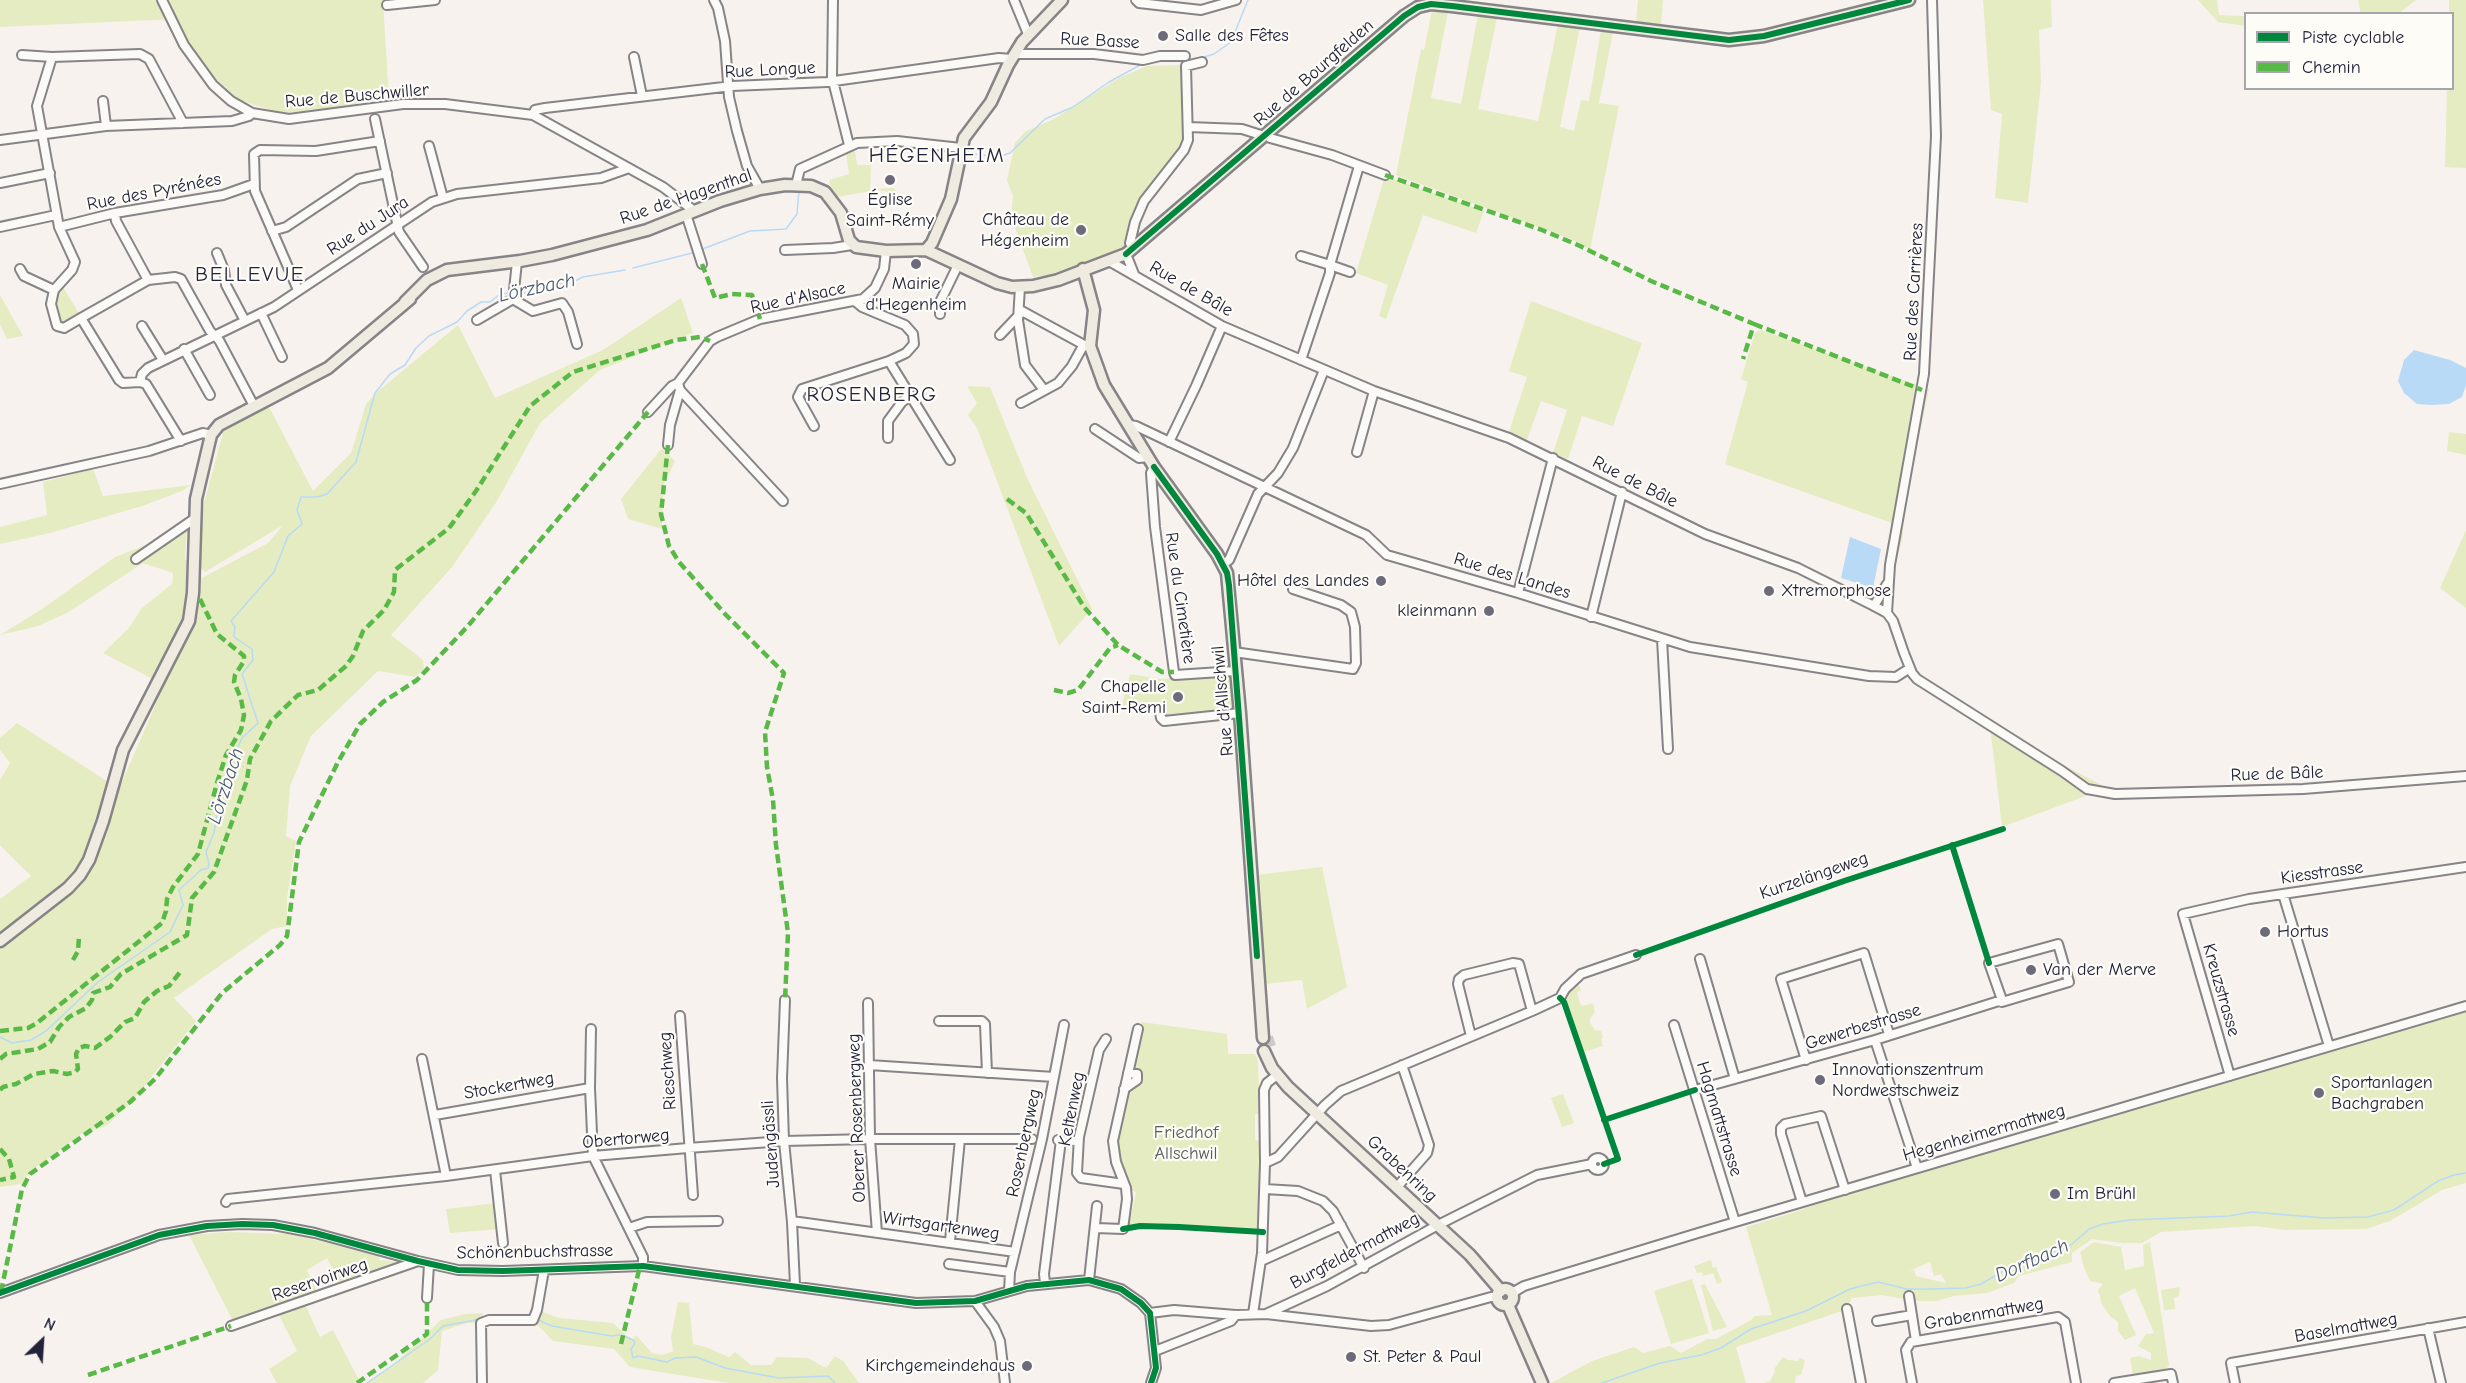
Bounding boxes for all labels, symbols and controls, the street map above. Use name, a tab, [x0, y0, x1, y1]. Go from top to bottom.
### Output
legend	[2244, 12, 2454, 90]
street label: Rue de Bourgfelden	[1250, 15, 1378, 131]
place label: Salle des Fêtes	[1175, 25, 1289, 47]
text: Piste cyclable	[2302, 27, 2404, 48]
street label: Rue Basse	[1060, 28, 1140, 54]
marker: Salle des Fêtes	[1156, 29, 1170, 43]
street label: Rue Longue	[724, 57, 816, 83]
text: Chemin	[2302, 57, 2361, 78]
street label: Rue de Buschwiller	[284, 79, 430, 113]
district label: HÉGENHEIM	[869, 143, 1005, 169]
street label: Rue de Hagenthal	[617, 164, 755, 230]
street label: Rue des Pyrénées	[85, 168, 223, 216]
marker: Église Saint-Rémy	[883, 173, 897, 187]
place label: Église Saint-Rémy	[846, 189, 934, 232]
street label: Rue du Jura	[323, 192, 413, 260]
place label: Château de Hégenheim	[981, 209, 1069, 252]
street label: Rue des Carrières	[1900, 222, 1928, 362]
marker: Château de Hégenheim	[1074, 223, 1088, 237]
street label: Rue de Bâle	[1145, 256, 1237, 322]
marker: Mairie d'Hegenheim	[909, 257, 923, 271]
district label: BELLEVUE	[195, 262, 305, 288]
water label: Lörzbach	[496, 268, 578, 308]
place label: Mairie d'Hegenheim	[865, 273, 967, 316]
street label: Rue d'Alsace	[748, 277, 848, 319]
district label: ROSENBERG	[807, 382, 937, 408]
street label: Rue de Bâle	[1589, 451, 1681, 513]
street label: Rue du Cimetière	[1160, 531, 1200, 665]
street label: Rue des Landes	[1451, 548, 1573, 604]
place label: Hôtel des Landes	[1237, 570, 1369, 592]
marker: Hôtel des Landes	[1374, 574, 1388, 588]
place label: Xtremorphose	[1781, 580, 1891, 602]
marker: Xtremorphose	[1762, 584, 1776, 598]
place label: kleinmann	[1397, 600, 1477, 622]
marker: kleinmann	[1482, 604, 1496, 618]
street label: Rue d'Allschwil	[1207, 645, 1239, 757]
place label: Chapelle Saint-Remi	[1082, 676, 1166, 718]
marker: Chapelle Saint-Remi	[1171, 690, 1185, 704]
water label: Lörzbach	[203, 745, 249, 827]
street label: Rue de Bâle	[2230, 762, 2324, 786]
street label: Kurzelängeweg	[1757, 847, 1871, 905]
street label: Kiesstrasse	[2279, 857, 2365, 889]
place label: Hortus	[2277, 921, 2329, 943]
marker: Hortus	[2258, 925, 2272, 939]
street label: Kreuzstrasse	[2197, 941, 2245, 1039]
place label: Van der Merve	[2043, 959, 2156, 981]
marker: Van der Merve	[2024, 963, 2038, 977]
street label: Gewerbestrasse	[1803, 999, 1923, 1055]
street label: Rieschweg	[654, 1031, 682, 1111]
street label: Oberer Rosenbergweg	[843, 1033, 871, 1203]
street label: Hagmattstrasse	[1691, 1059, 1747, 1179]
place label: Innovationszentrum Nordwestschweiz	[1832, 1059, 1984, 1102]
street label: Stockertweg	[462, 1067, 556, 1105]
street label: Keltenweg	[1054, 1070, 1090, 1148]
place label: Sportanlagen Bachgraben	[2331, 1072, 2433, 1114]
marker: Innovationszentrum Nordwestschweiz	[1813, 1073, 1827, 1087]
marker: Sportanlagen Bachgraben	[2312, 1086, 2326, 1100]
street label: Rosenbergweg	[1002, 1087, 1046, 1199]
street label: Judengässli	[757, 1099, 785, 1189]
street label: Hegenheimermattweg	[1900, 1099, 2068, 1167]
park label: Friedhof Allschwil	[1154, 1122, 1218, 1164]
street label: Obertorweg	[581, 1124, 671, 1154]
street label: Grabenring	[1362, 1131, 1442, 1207]
place label: Im Brühl	[2067, 1183, 2136, 1205]
marker: Im Brühl	[2048, 1187, 2062, 1201]
street label: Wirtsgartenweg	[881, 1207, 1001, 1245]
street label: Burgfeldermattweg	[1287, 1208, 1423, 1294]
water label: Dorfbach	[1991, 1234, 2073, 1288]
street label: Schönenbuchstrasse	[457, 1240, 613, 1264]
street label: Reservoirweg	[269, 1254, 371, 1306]
street label: Grabenmattweg	[1923, 1293, 2045, 1335]
street label: Baselmattweg	[2293, 1308, 2399, 1348]
north arrow	[12, 1311, 72, 1371]
text: N	[41, 1314, 58, 1335]
place label: St. Peter & Paul	[1363, 1346, 1481, 1368]
marker: St. Peter & Paul	[1344, 1350, 1358, 1364]
place label: Kirchgemeindehaus	[865, 1355, 1015, 1377]
marker: Kirchgemeindehaus	[1020, 1359, 1034, 1373]

